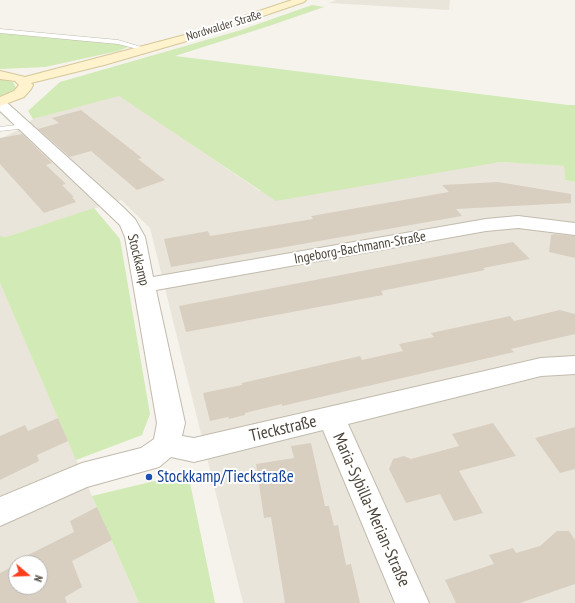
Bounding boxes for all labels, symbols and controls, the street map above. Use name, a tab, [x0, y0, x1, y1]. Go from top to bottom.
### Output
street label: Nordwalder Straße	[185, 8, 263, 44]
street label: Ingeborg-Bachmann-Straße	[293, 228, 427, 268]
street label: Stockkamp	[124, 233, 152, 287]
street label: Tieckstraße	[248, 411, 318, 447]
street label: Maria-Sybilla-Merian-Straße	[328, 430, 414, 590]
place label: Stockkamp/Tieckstraße	[157, 467, 294, 487]
marker: Stockkamp/Tieckstraße	[144, 472, 154, 482]
north arrow	[8, 555, 48, 595]
text: N	[31, 573, 46, 584]

